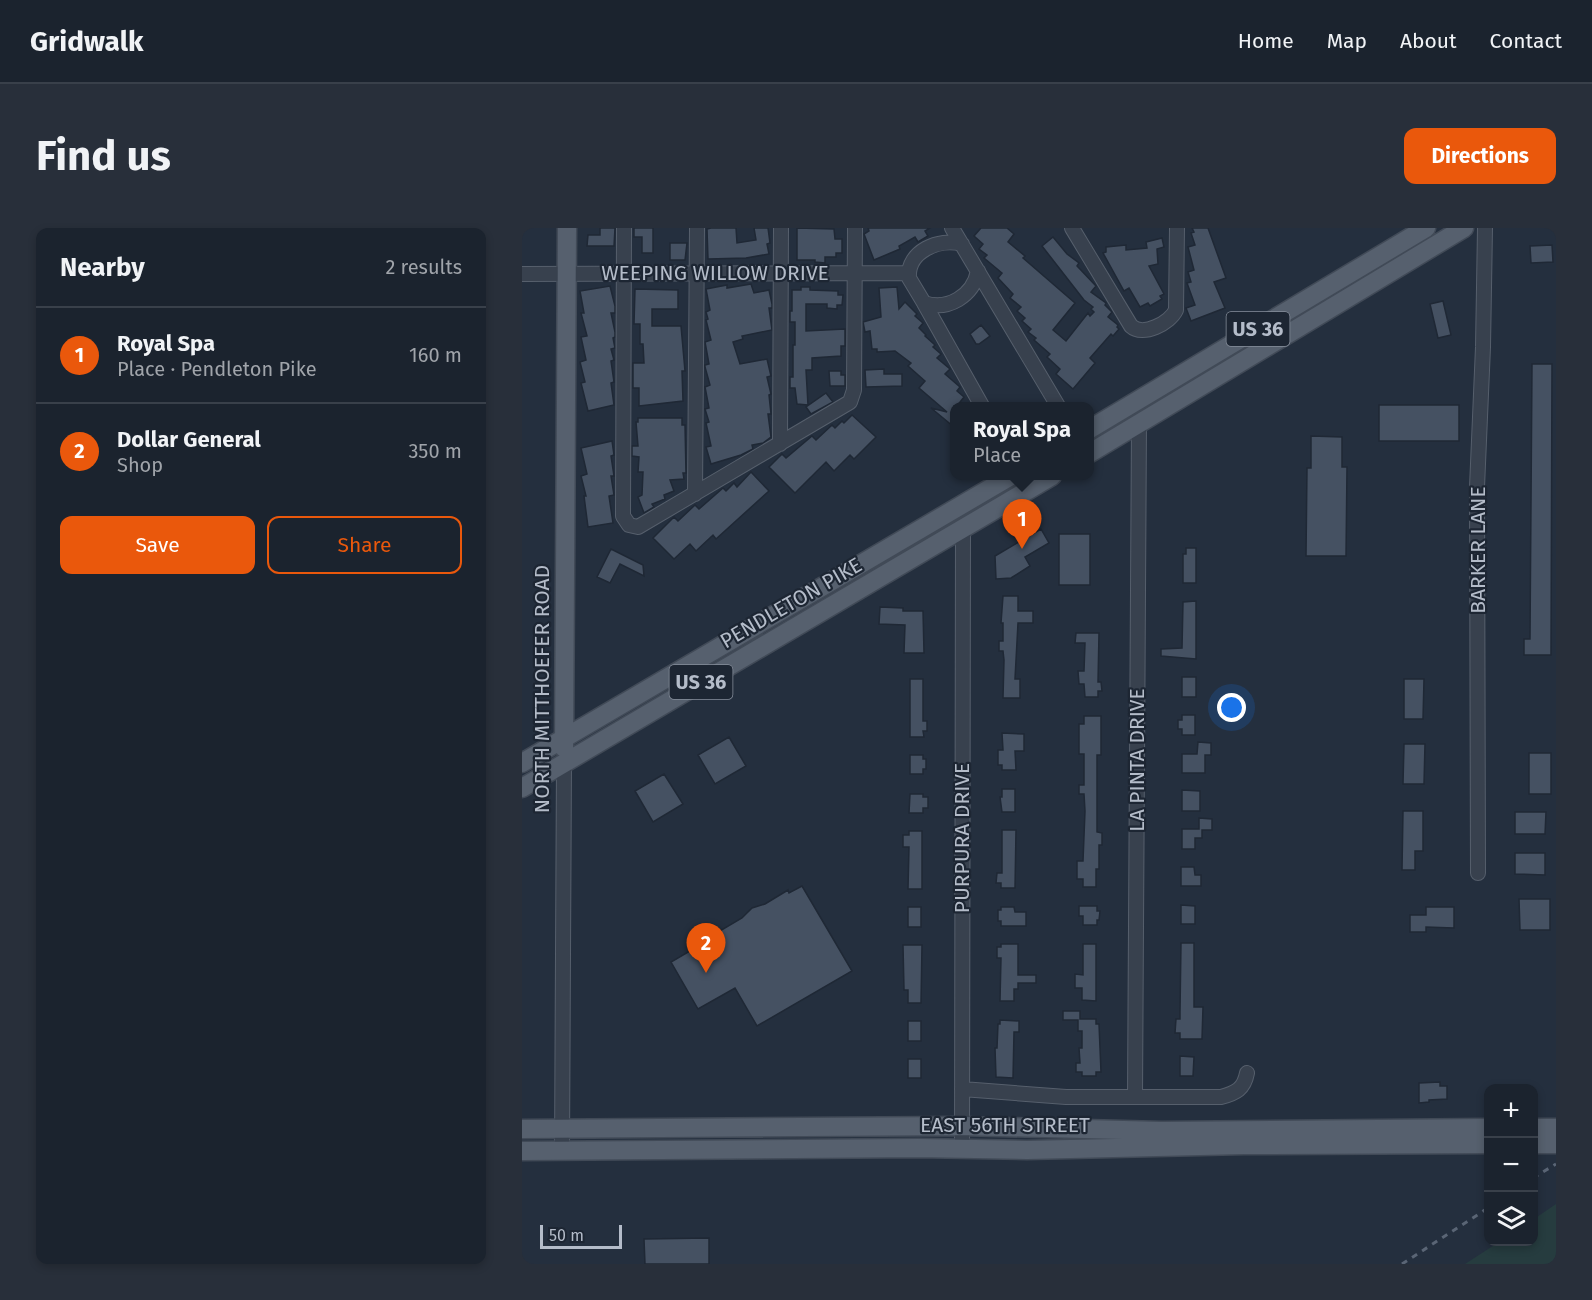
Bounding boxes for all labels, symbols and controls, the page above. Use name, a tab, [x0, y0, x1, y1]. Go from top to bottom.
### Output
text: Gridwalk	[30, 25, 143, 58]
text: Home	[1238, 28, 1294, 54]
text: Map	[1327, 28, 1367, 54]
text: About	[1400, 28, 1457, 54]
text: Contact	[1490, 28, 1562, 54]
button: Directions	[1404, 128, 1556, 184]
text: Find us	[36, 131, 171, 181]
text: Nearby	[60, 252, 145, 283]
text: 2 results	[385, 255, 462, 279]
street label: WEEPING WILLOW DRIVE	[601, 260, 829, 286]
road number: US 36	[1226, 312, 1290, 346]
text: Royal Spa	[117, 330, 215, 357]
text: 1	[75, 343, 84, 367]
text: 160 m	[409, 343, 462, 367]
text: Place · Pendleton Pike	[117, 357, 317, 381]
popup	[950, 402, 1094, 480]
text: Royal Spa	[973, 416, 1071, 443]
text: Dollar General	[117, 426, 261, 453]
text: 2	[74, 439, 85, 463]
text: 350 m	[408, 439, 462, 463]
text: Place	[973, 443, 1021, 467]
text: Shop	[117, 453, 163, 477]
street label: BARKER LANE	[1465, 486, 1491, 614]
pin: 1	[1002, 500, 1042, 549]
button: Save	[60, 516, 255, 574]
button: Share	[267, 516, 462, 574]
street label: PENDLETON PIKE	[715, 552, 867, 654]
street label: NORTH MITTHOEFER ROAD	[529, 565, 555, 813]
road number: US 36	[670, 665, 732, 699]
street label: LA PINTA DRIVE	[1124, 688, 1150, 832]
your location	[1217, 693, 1246, 722]
street label: PURPURA DRIVE	[949, 763, 975, 913]
pin: 2	[686, 924, 726, 973]
map controls	[1484, 1084, 1538, 1246]
button: +	[1484, 1084, 1538, 1138]
street label: EAST 56TH STREET	[920, 1112, 1090, 1138]
button: −	[1484, 1138, 1538, 1192]
button: layers	[1484, 1192, 1538, 1246]
scale bar	[540, 1222, 622, 1250]
text: 50 m	[549, 1226, 584, 1245]

